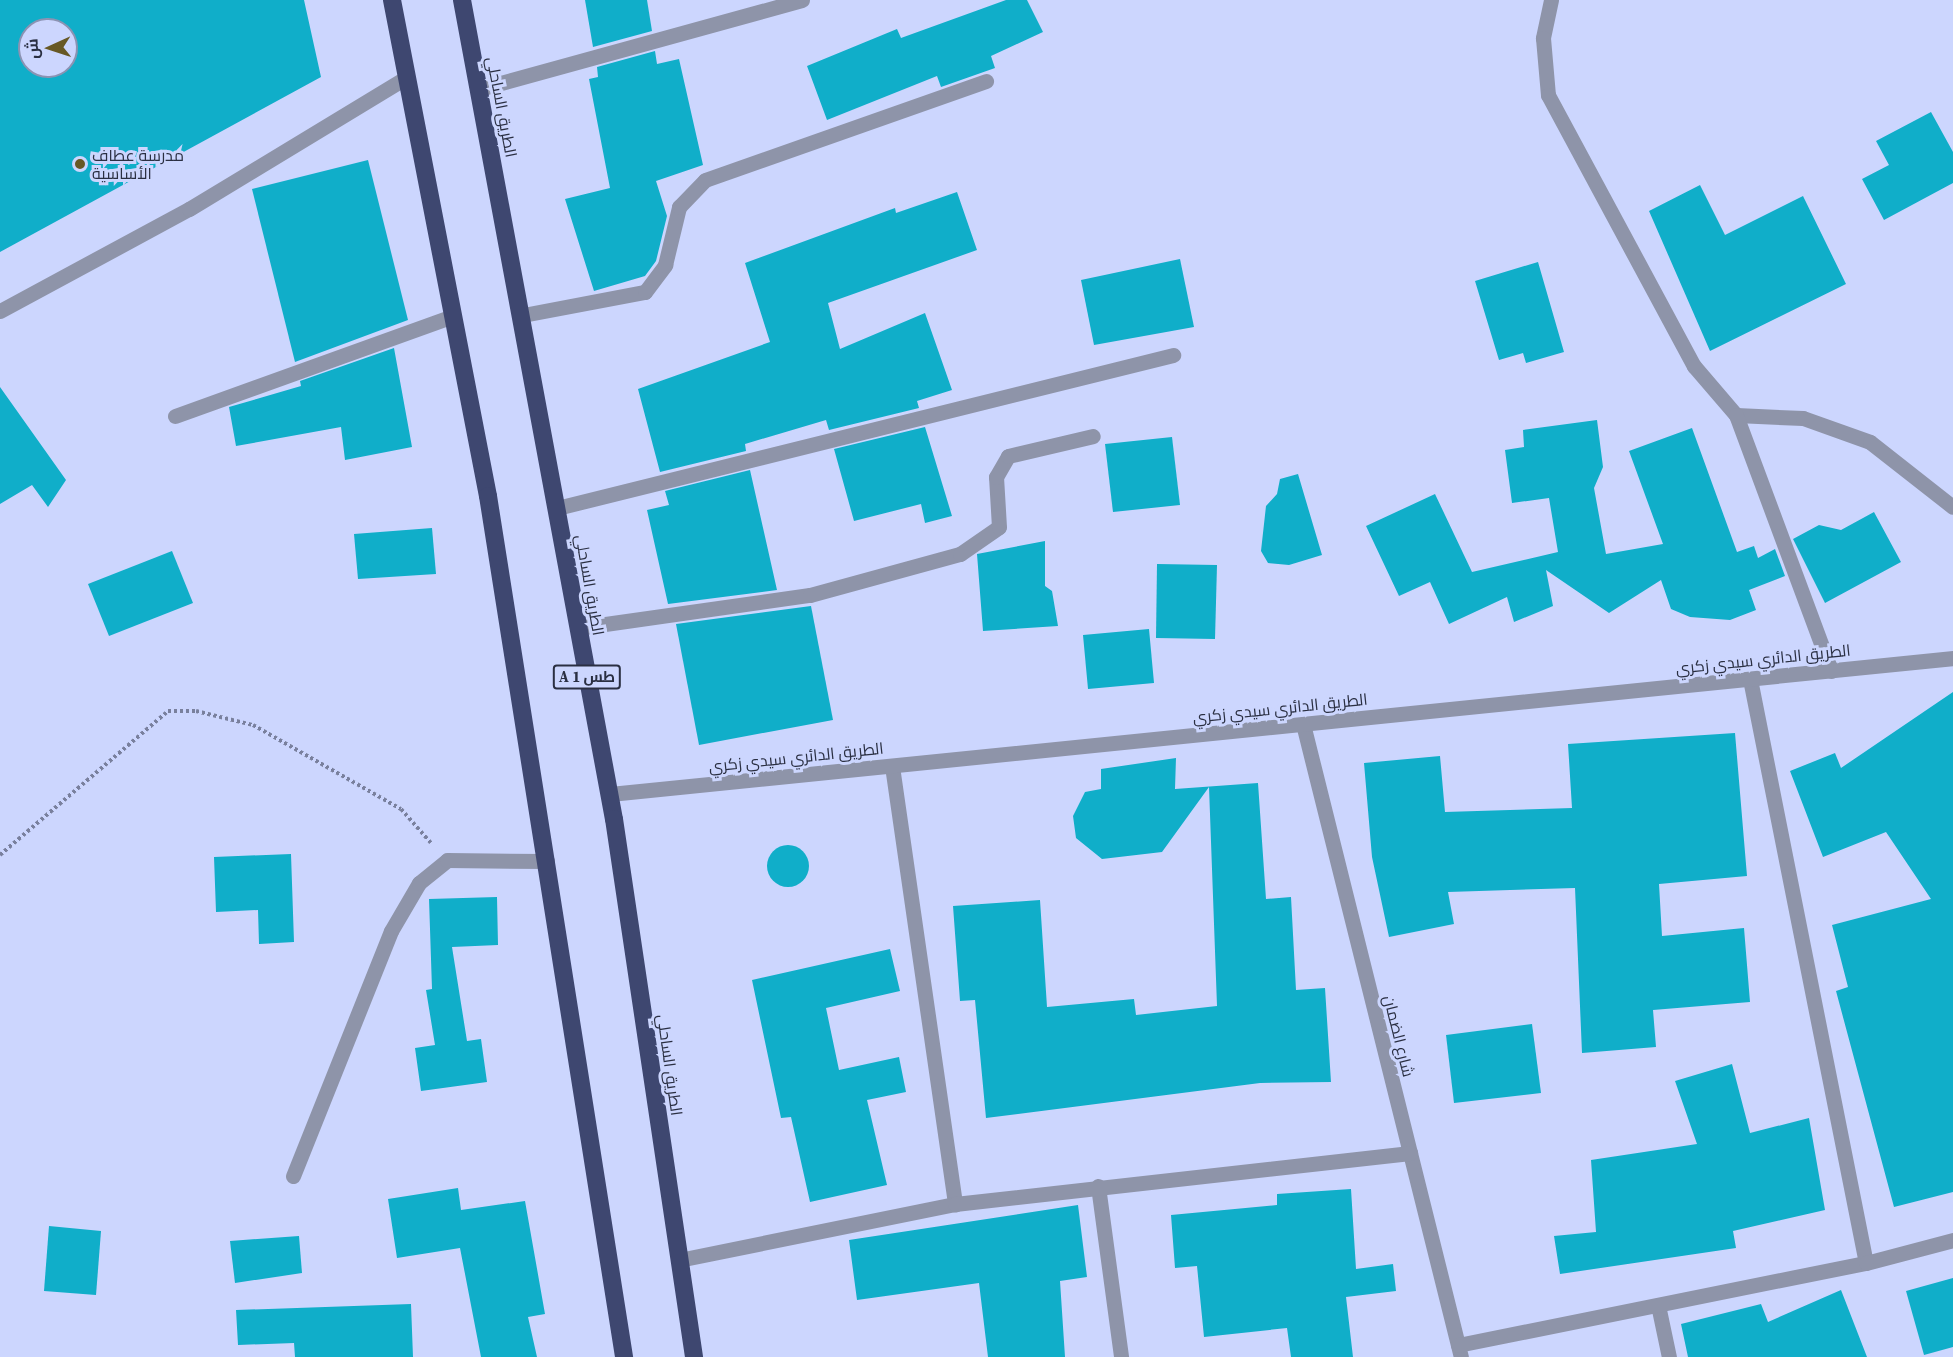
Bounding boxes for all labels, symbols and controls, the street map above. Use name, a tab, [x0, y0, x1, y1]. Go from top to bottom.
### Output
north arrow	[18, 18, 78, 78]
text: ش	[20, 38, 44, 60]
street label: الطريق الساحلي	[483, 55, 521, 159]
place label: مدرسة عطاف الأساسية	[92, 145, 184, 183]
marker: مدرسة عطاف الأساسية	[73, 157, 87, 171]
street label: الطريق الساحلي	[572, 533, 608, 637]
street label: الطريق الدائري سيدي زكري	[1675, 640, 1851, 678]
road number: A 1 طس	[552, 665, 622, 689]
street label: الطريق الدائري سيدي زكري	[1192, 689, 1368, 727]
street label: الطريق الدائري سيدي زكري	[708, 738, 884, 776]
street label: شارع الضمان	[1380, 993, 1418, 1079]
street label: الطريق الساحلي	[653, 1013, 687, 1117]

